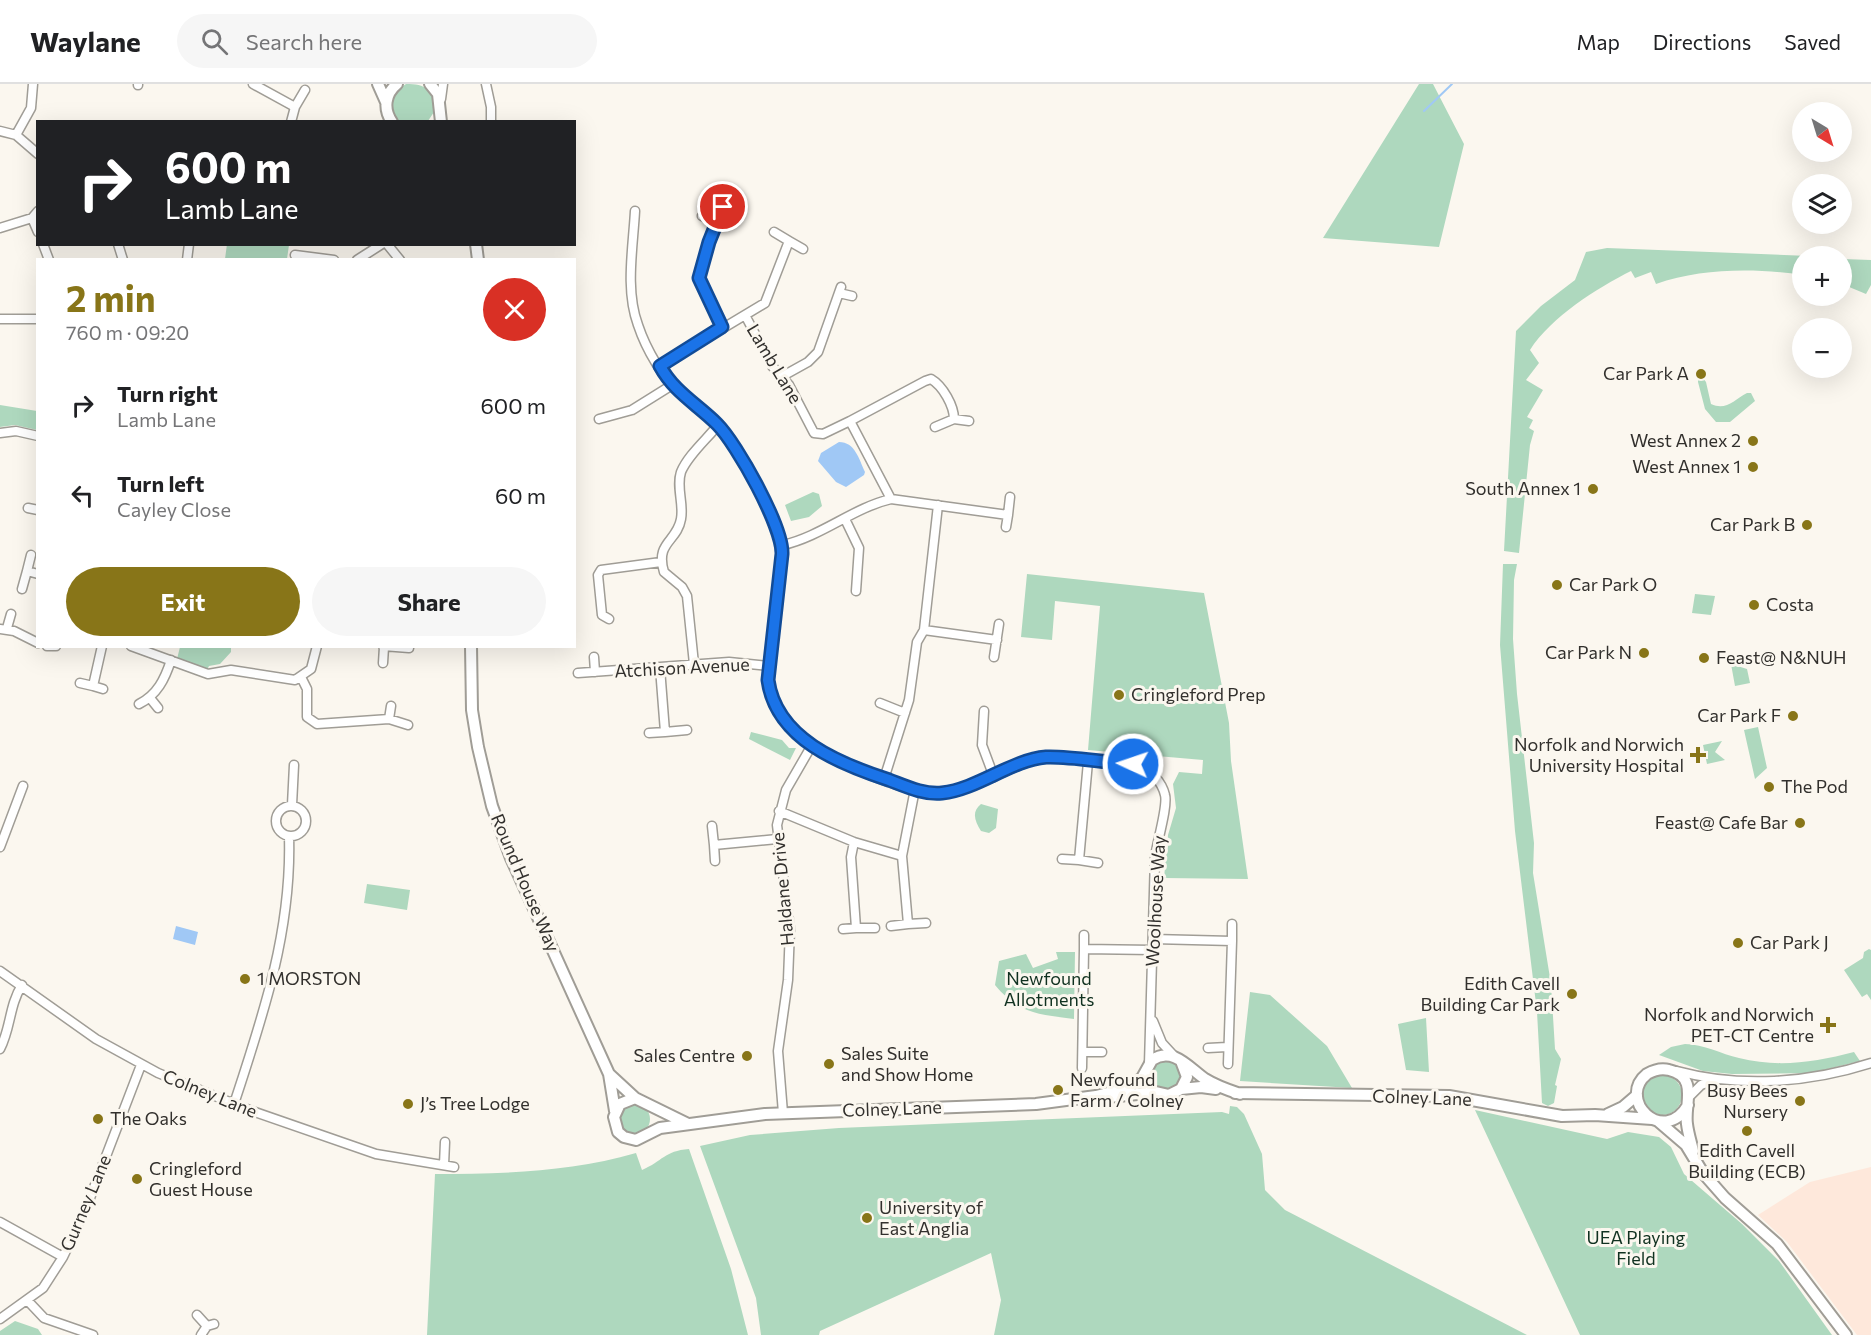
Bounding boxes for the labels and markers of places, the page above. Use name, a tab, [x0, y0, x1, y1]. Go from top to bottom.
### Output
pin	[697, 181, 748, 232]
place label: Car Park A	[1603, 362, 1689, 384]
marker: Car Park A	[1694, 367, 1708, 381]
place label: West Annex 2	[1630, 429, 1741, 451]
marker: West Annex 2	[1746, 434, 1760, 448]
place label: West Annex 1	[1632, 455, 1741, 477]
marker: West Annex 1	[1746, 460, 1760, 474]
place label: South Annex 1	[1465, 477, 1581, 499]
marker: South Annex 1	[1586, 482, 1600, 496]
place label: Car Park B	[1710, 513, 1795, 535]
marker: Car Park B	[1800, 518, 1814, 532]
place label: Car Park O	[1569, 573, 1657, 595]
marker: Car Park O	[1550, 578, 1564, 592]
place label: Costa	[1766, 593, 1814, 615]
marker: Costa	[1747, 598, 1761, 612]
place label: Car Park N	[1545, 641, 1632, 663]
marker: Car Park N	[1637, 646, 1651, 660]
place label: Feast@ N&NUH	[1716, 646, 1847, 668]
marker: Feast@ N&NUH	[1697, 651, 1711, 665]
place label: Cringleford Prep	[1131, 683, 1266, 705]
marker: Cringleford Prep	[1112, 688, 1126, 702]
place label: Car Park F	[1697, 704, 1781, 726]
marker: Car Park F	[1786, 709, 1800, 723]
place label: Norfolk and Norwich University Hospital	[1514, 733, 1684, 776]
marker: Norfolk and Norwich University Hospital	[1689, 746, 1707, 764]
place label: The Pod	[1781, 775, 1848, 797]
marker: The Pod	[1762, 780, 1776, 794]
place label: Feast@ Cafe Bar	[1655, 811, 1788, 833]
marker: Feast@ Cafe Bar	[1793, 816, 1807, 830]
place label: Car Park J	[1750, 931, 1829, 953]
marker: Car Park J	[1731, 936, 1745, 950]
place label: 1 MORSTON	[257, 967, 361, 989]
marker: 1 MORSTON	[238, 972, 252, 986]
place label: Edith Cavell Building Car Park	[1421, 972, 1560, 1015]
marker: Edith Cavell Building Car Park	[1565, 987, 1579, 1001]
place label: Norfolk and Norwich PET-CT Centre	[1644, 1003, 1814, 1046]
marker: Norfolk and Norwich PET-CT Centre	[1819, 1016, 1837, 1034]
place label: Sales Suite and Show Home	[841, 1042, 973, 1085]
place label: Sales Centre	[633, 1044, 735, 1066]
marker: Sales Centre	[740, 1049, 754, 1063]
marker: Sales Suite and Show Home	[822, 1057, 836, 1071]
place label: Newfound Farm / Colney	[1070, 1068, 1184, 1111]
place label: Busy Bees Nursery	[1707, 1079, 1788, 1122]
marker: Newfound Farm / Colney	[1051, 1083, 1065, 1097]
place label: J’s Tree Lodge	[420, 1092, 530, 1114]
marker: Busy Bees Nursery	[1793, 1094, 1807, 1108]
marker: J’s Tree Lodge	[401, 1097, 415, 1111]
place label: The Oaks	[110, 1107, 187, 1129]
marker: The Oaks	[91, 1112, 105, 1126]
marker: Edith Cavell Building (ECB)	[1740, 1124, 1754, 1138]
place label: Edith Cavell Building (ECB)	[1688, 1139, 1806, 1182]
place label: Cringleford Guest House	[149, 1157, 253, 1200]
marker: Cringleford Guest House	[130, 1172, 144, 1186]
place label: University of East Anglia	[879, 1196, 984, 1239]
marker: University of East Anglia	[860, 1211, 874, 1225]

